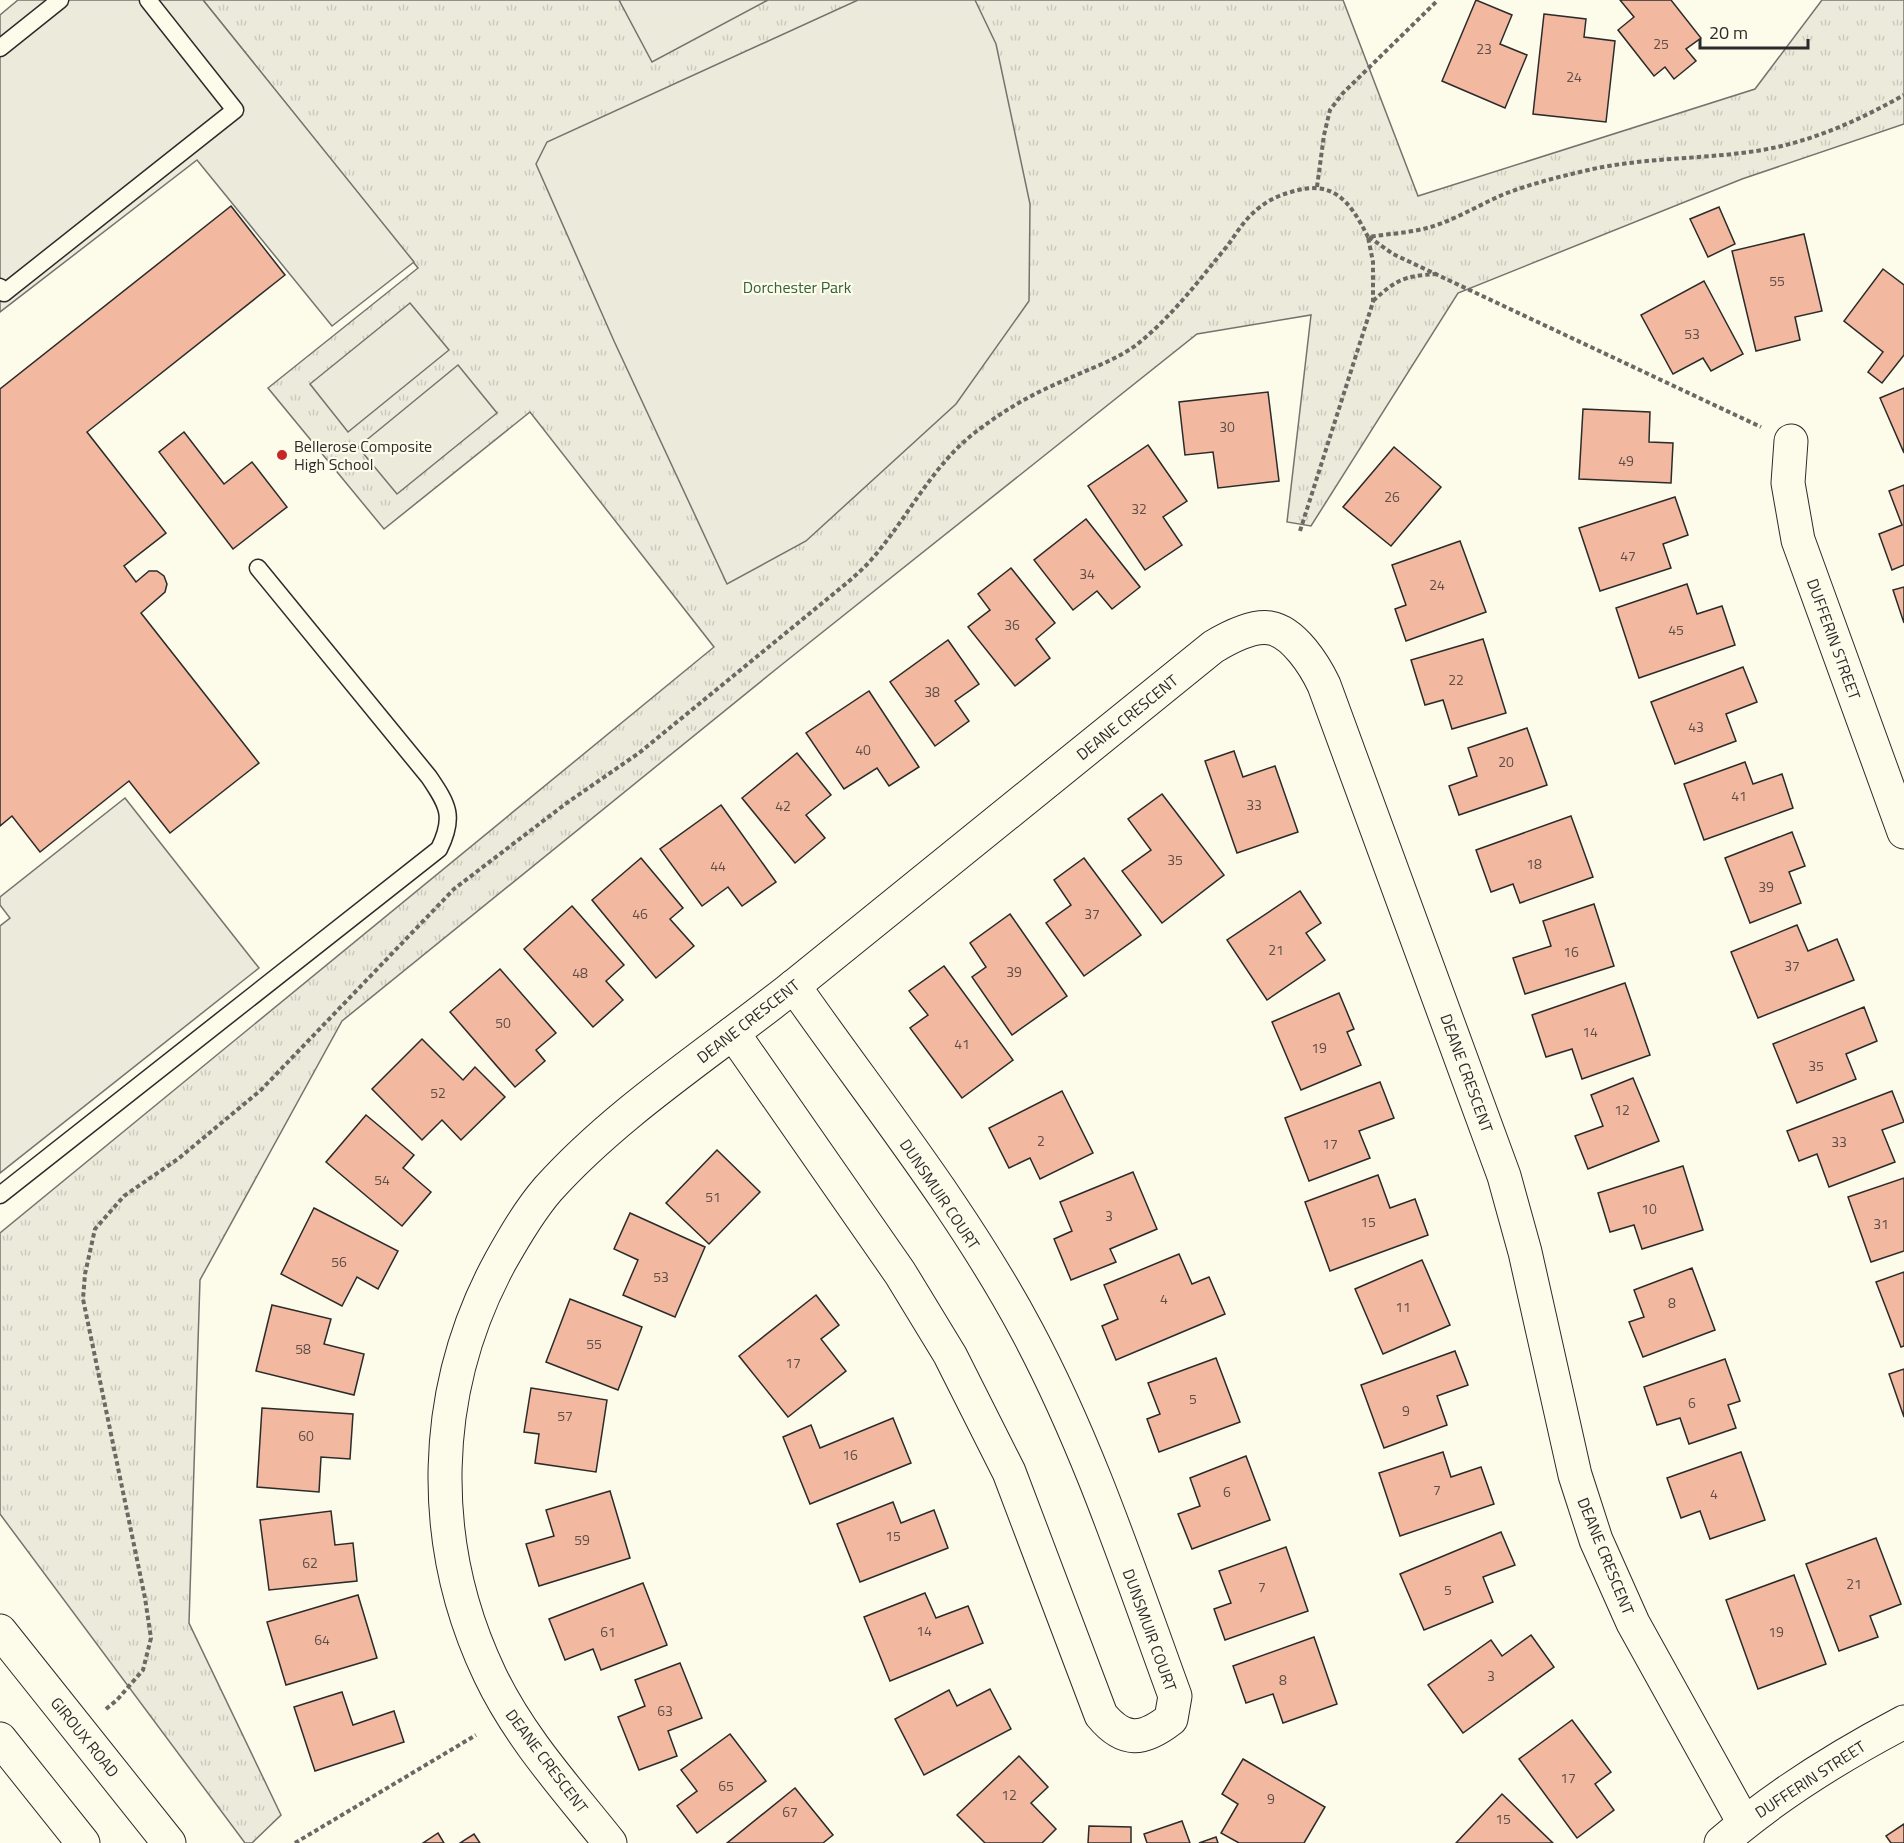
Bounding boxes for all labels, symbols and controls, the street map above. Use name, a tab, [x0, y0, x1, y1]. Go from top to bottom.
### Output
scale bar	[1700, 12, 1808, 50]
text: 20 m	[1709, 19, 1748, 46]
house number: 25	[1653, 33, 1669, 54]
house number: 23	[1476, 38, 1492, 59]
house number: 24	[1566, 66, 1582, 87]
house number: 55	[1769, 270, 1785, 291]
park label: Dorchester Park	[743, 275, 852, 299]
house number: 53	[1684, 323, 1700, 344]
house number: 30	[1219, 416, 1235, 437]
place label: Bellerose Composite High School	[294, 434, 432, 476]
marker: Bellerose Composite High School	[275, 448, 289, 462]
house number: 49	[1618, 450, 1634, 471]
house number: 26	[1384, 486, 1400, 507]
house number: 32	[1131, 498, 1147, 519]
house number: 47	[1620, 545, 1636, 566]
house number: 34	[1079, 563, 1095, 584]
house number: 24	[1429, 574, 1445, 595]
street label: DUFFERIN STREET	[1801, 575, 1867, 704]
house number: 36	[1004, 614, 1020, 635]
house number: 45	[1668, 619, 1684, 640]
street label: DEANE CRESCENT	[1071, 668, 1183, 766]
house number: 22	[1448, 669, 1464, 690]
house number: 38	[924, 681, 940, 702]
house number: 43	[1688, 716, 1704, 737]
house number: 40	[855, 739, 871, 760]
house number: 20	[1498, 751, 1514, 772]
house number: 41	[1731, 785, 1747, 806]
house number: 33	[1246, 794, 1262, 815]
house number: 42	[775, 795, 791, 816]
house number: 35	[1167, 849, 1183, 870]
house number: 18	[1526, 853, 1542, 874]
house number: 44	[710, 855, 726, 876]
house number: 39	[1758, 876, 1774, 897]
house number: 46	[632, 903, 648, 924]
house number: 37	[1084, 903, 1100, 924]
house number: 21	[1268, 939, 1284, 960]
house number: 16	[1563, 941, 1579, 962]
house number: 37	[1784, 955, 1800, 976]
house number: 39	[1006, 961, 1022, 982]
house number: 48	[572, 962, 588, 983]
street label: DEANE CRESCENT	[691, 973, 805, 1069]
street label: DEANE CRESCENT	[1434, 1010, 1500, 1136]
house number: 50	[495, 1012, 511, 1033]
house number: 14	[1582, 1021, 1598, 1042]
house number: 41	[954, 1033, 970, 1054]
house number: 19	[1311, 1037, 1327, 1058]
house number: 35	[1808, 1055, 1824, 1076]
house number: 52	[430, 1082, 446, 1103]
house number: 12	[1614, 1099, 1630, 1120]
house number: 2	[1037, 1130, 1045, 1151]
house number: 33	[1831, 1131, 1847, 1152]
house number: 17	[1322, 1133, 1338, 1154]
street label: DUNSMUIR COURT	[894, 1134, 986, 1255]
house number: 54	[374, 1169, 390, 1190]
house number: 51	[705, 1186, 721, 1207]
house number: 10	[1641, 1198, 1657, 1219]
house number: 3	[1105, 1205, 1113, 1226]
house number: 15	[1360, 1211, 1376, 1232]
house number: 31	[1873, 1213, 1889, 1234]
house number: 56	[331, 1251, 347, 1272]
house number: 53	[653, 1266, 669, 1287]
house number: 4	[1160, 1288, 1168, 1309]
house number: 8	[1668, 1292, 1676, 1313]
house number: 11	[1395, 1296, 1411, 1317]
house number: 55	[586, 1333, 602, 1354]
house number: 58	[295, 1338, 311, 1359]
house number: 17	[785, 1352, 801, 1373]
house number: 5	[1189, 1388, 1197, 1409]
house number: 6	[1688, 1392, 1696, 1413]
house number: 9	[1402, 1400, 1410, 1421]
house number: 57	[557, 1405, 573, 1426]
house number: 60	[298, 1425, 314, 1446]
house number: 16	[842, 1444, 858, 1465]
house number: 7	[1433, 1479, 1441, 1500]
house number: 6	[1223, 1481, 1231, 1502]
house number: 4	[1710, 1483, 1718, 1504]
street label: DEANE CRESCENT	[1572, 1494, 1641, 1619]
house number: 15	[885, 1525, 901, 1546]
house number: 59	[574, 1529, 590, 1550]
house number: 62	[302, 1552, 318, 1573]
street label: DUNSMUIR COURT	[1117, 1565, 1183, 1695]
house number: 21	[1846, 1573, 1862, 1594]
house number: 7	[1258, 1576, 1266, 1597]
house number: 5	[1444, 1579, 1452, 1600]
house number: 14	[916, 1620, 932, 1641]
house number: 61	[600, 1621, 616, 1642]
house number: 19	[1768, 1621, 1784, 1642]
house number: 64	[314, 1629, 330, 1650]
house number: 3	[1487, 1665, 1495, 1686]
house number: 8	[1279, 1669, 1287, 1690]
street label: GIROUX ROAD	[45, 1692, 125, 1782]
house number: 63	[657, 1700, 673, 1721]
street label: DEANE CRESCENT	[500, 1704, 594, 1818]
street label: DUFFERIN STREET	[1750, 1734, 1870, 1824]
house number: 17	[1560, 1767, 1576, 1788]
house number: 65	[718, 1775, 734, 1796]
house number: 12	[1001, 1784, 1017, 1805]
house number: 9	[1267, 1788, 1275, 1809]
house number: 67	[782, 1801, 798, 1822]
house number: 15	[1495, 1808, 1511, 1829]

